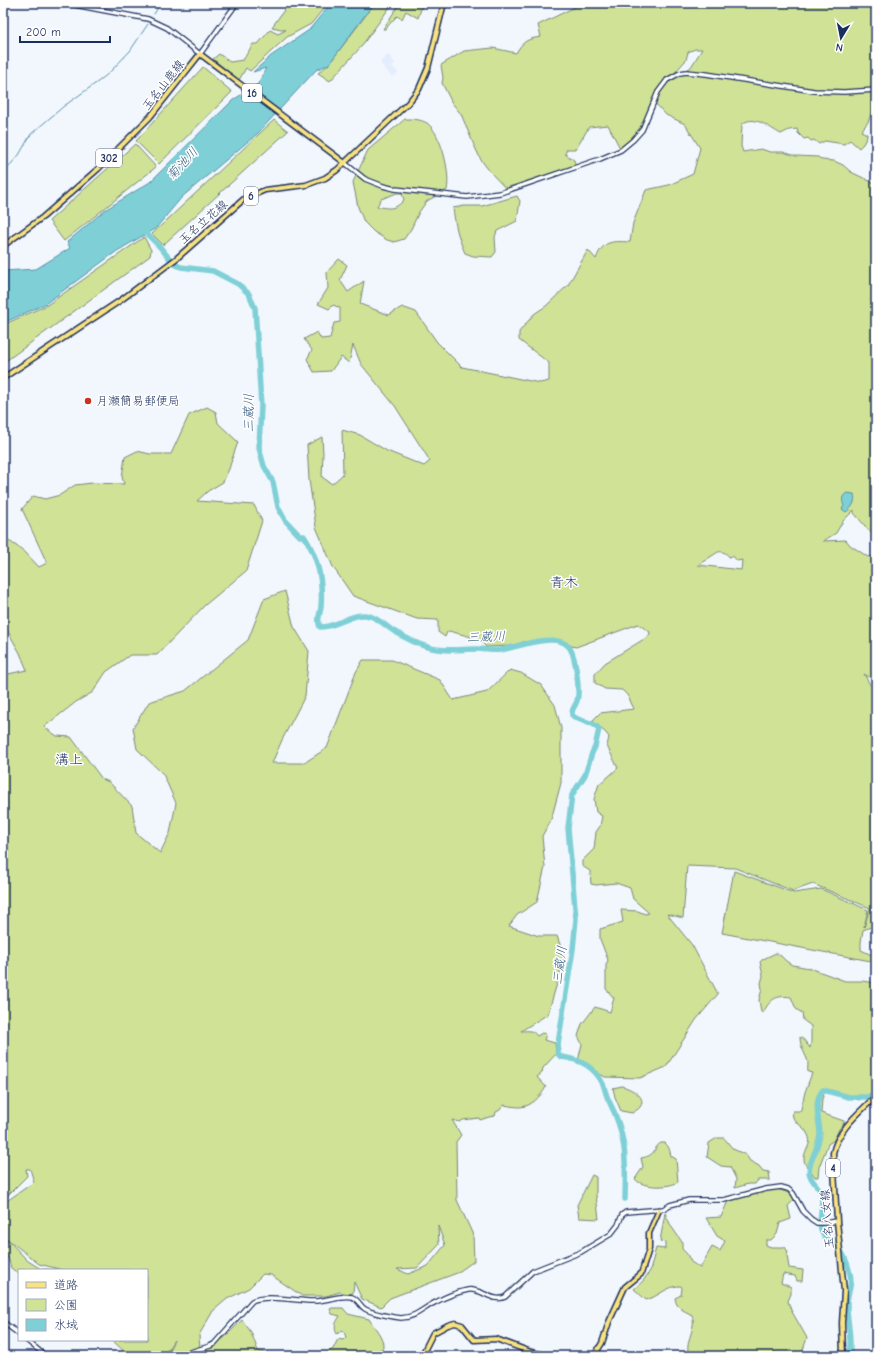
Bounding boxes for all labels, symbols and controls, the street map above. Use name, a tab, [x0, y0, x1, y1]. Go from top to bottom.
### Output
scale bar	[20, 18, 110, 44]
north arrow	[821, 18, 861, 58]
text: 200 m	[26, 25, 61, 39]
text: N	[835, 40, 844, 54]
street label: 玉名山鹿線	[139, 57, 187, 113]
road number: 16	[242, 84, 262, 102]
water label: 菊池川	[164, 144, 201, 183]
road number: 302	[96, 149, 122, 167]
road number: 6	[244, 187, 258, 205]
street label: 玉名立花線	[176, 197, 230, 247]
water label: 三蔵川	[241, 393, 256, 433]
place label: 月瀬簡易郵便局	[96, 394, 180, 408]
marker: 月瀬簡易郵便局	[83, 396, 93, 406]
district label: 青木	[550, 574, 578, 591]
water label: 三蔵川	[466, 628, 506, 645]
district label: 溝上	[55, 751, 83, 768]
water label: 三蔵川	[549, 945, 570, 985]
road number: 4	[826, 1159, 840, 1177]
street label: 玉名八女線	[817, 1188, 837, 1250]
legend	[18, 1269, 148, 1341]
text: 道路	[54, 1278, 78, 1292]
text: 公園	[54, 1298, 78, 1312]
text: 水域	[54, 1318, 78, 1332]

